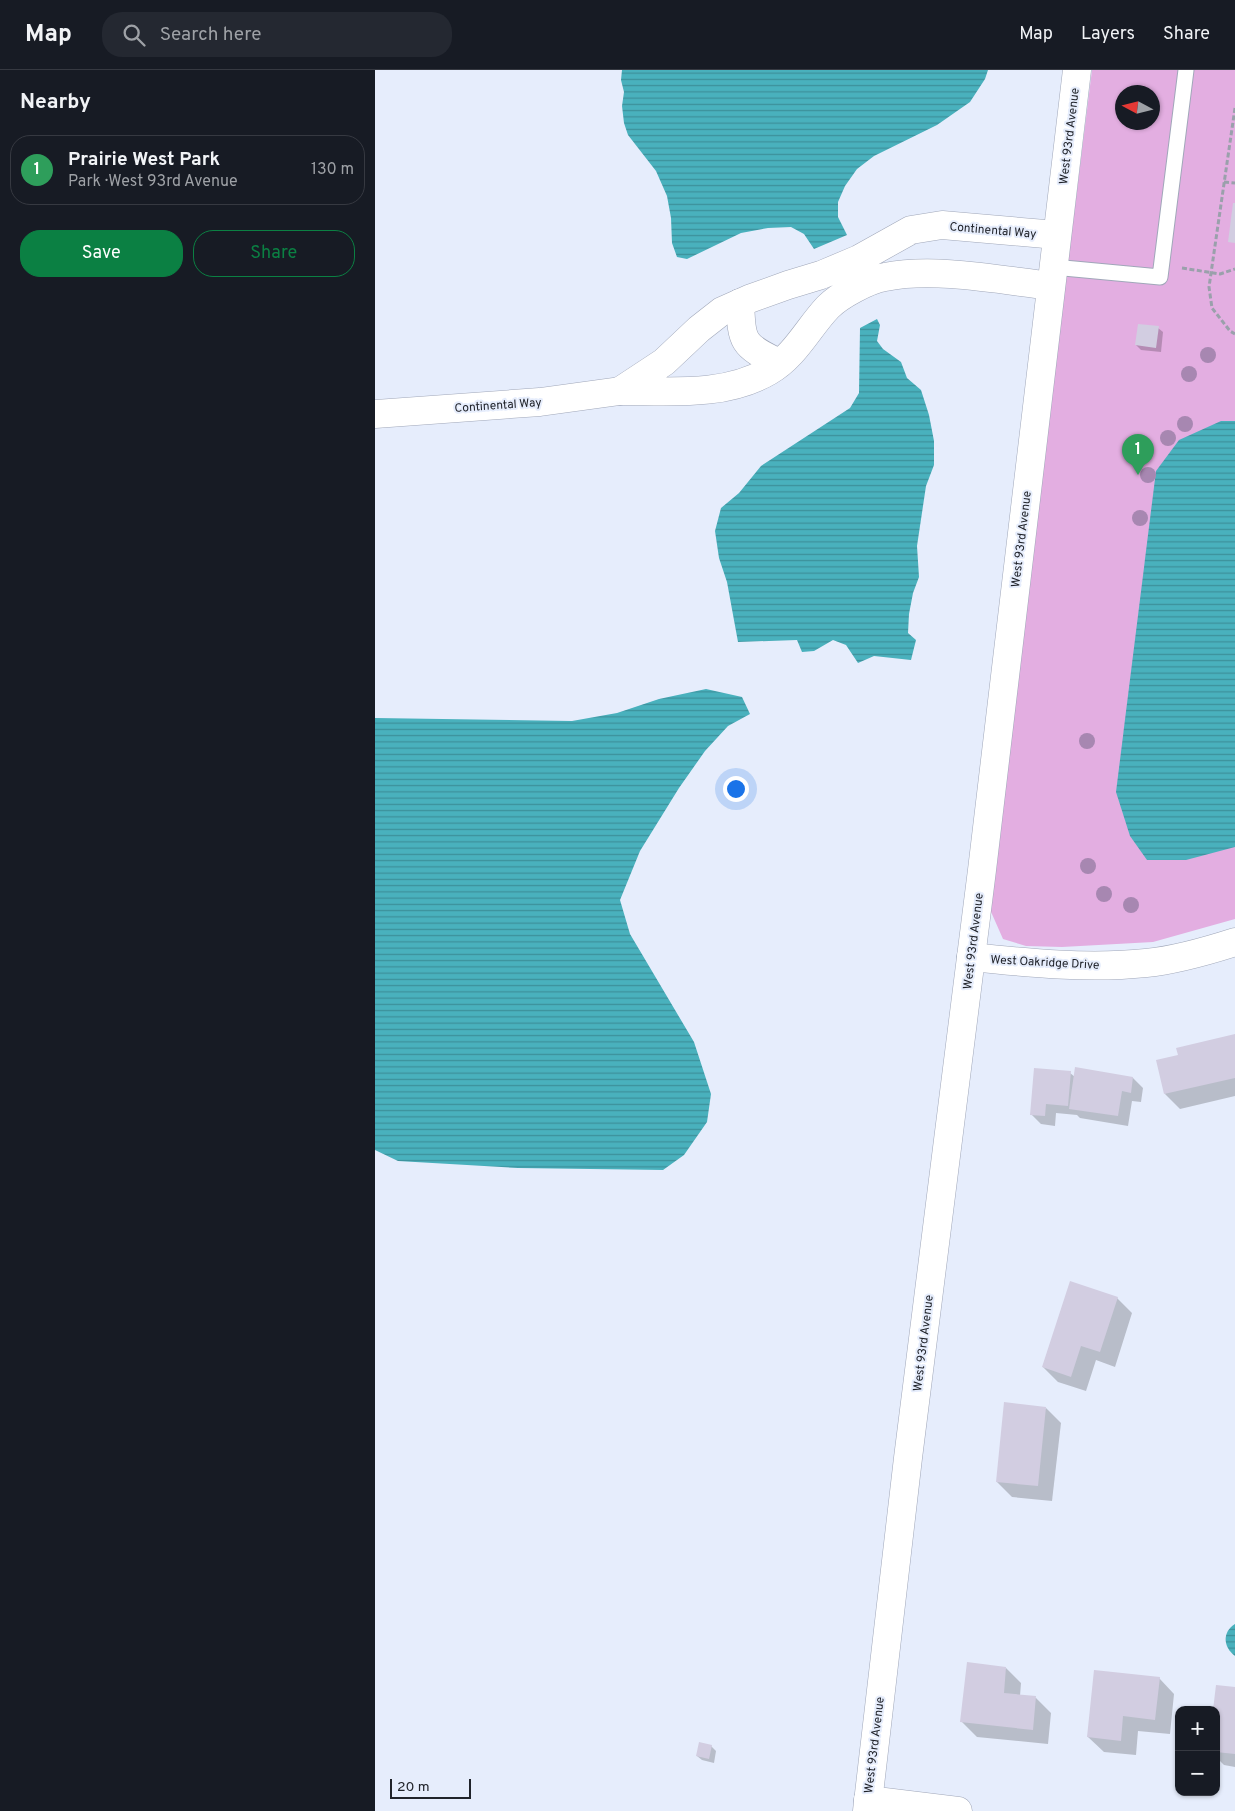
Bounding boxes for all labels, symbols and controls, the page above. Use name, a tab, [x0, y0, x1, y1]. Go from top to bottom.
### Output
search box	[102, 12, 452, 57]
text: Map	[25, 20, 72, 50]
icon: search	[120, 21, 148, 49]
text: Search here	[160, 23, 261, 47]
text: Map	[1019, 23, 1053, 46]
text: Layers	[1081, 23, 1135, 46]
text: Share	[1163, 23, 1210, 46]
north arrow	[1115, 85, 1160, 130]
street label: West 93rd Avenue	[1056, 87, 1084, 185]
text: Nearby	[20, 89, 91, 116]
text: Prairie West Park	[68, 148, 220, 172]
text: 1	[34, 160, 40, 180]
text: 130 m	[311, 160, 354, 180]
text: Park · West 93rd Avenue	[68, 172, 238, 192]
street label: Continental Way	[949, 219, 1037, 243]
button: Save	[20, 230, 183, 277]
button: Share	[193, 230, 355, 277]
street label: Continental Way	[454, 395, 542, 417]
pin: 1	[1122, 434, 1154, 475]
street label: West 93rd Avenue	[1008, 490, 1036, 588]
your location	[723, 776, 749, 802]
street label: West 93rd Avenue	[960, 892, 988, 990]
street label: West Oakridge Drive	[990, 952, 1100, 974]
street label: West 93rd Avenue	[910, 1294, 938, 1392]
street label: West 93rd Avenue	[861, 1696, 889, 1794]
map controls	[1175, 1706, 1220, 1796]
button: +	[1175, 1706, 1220, 1751]
button: −	[1175, 1751, 1220, 1796]
scale bar	[390, 1776, 471, 1799]
text: 20 m	[397, 1779, 430, 1796]

